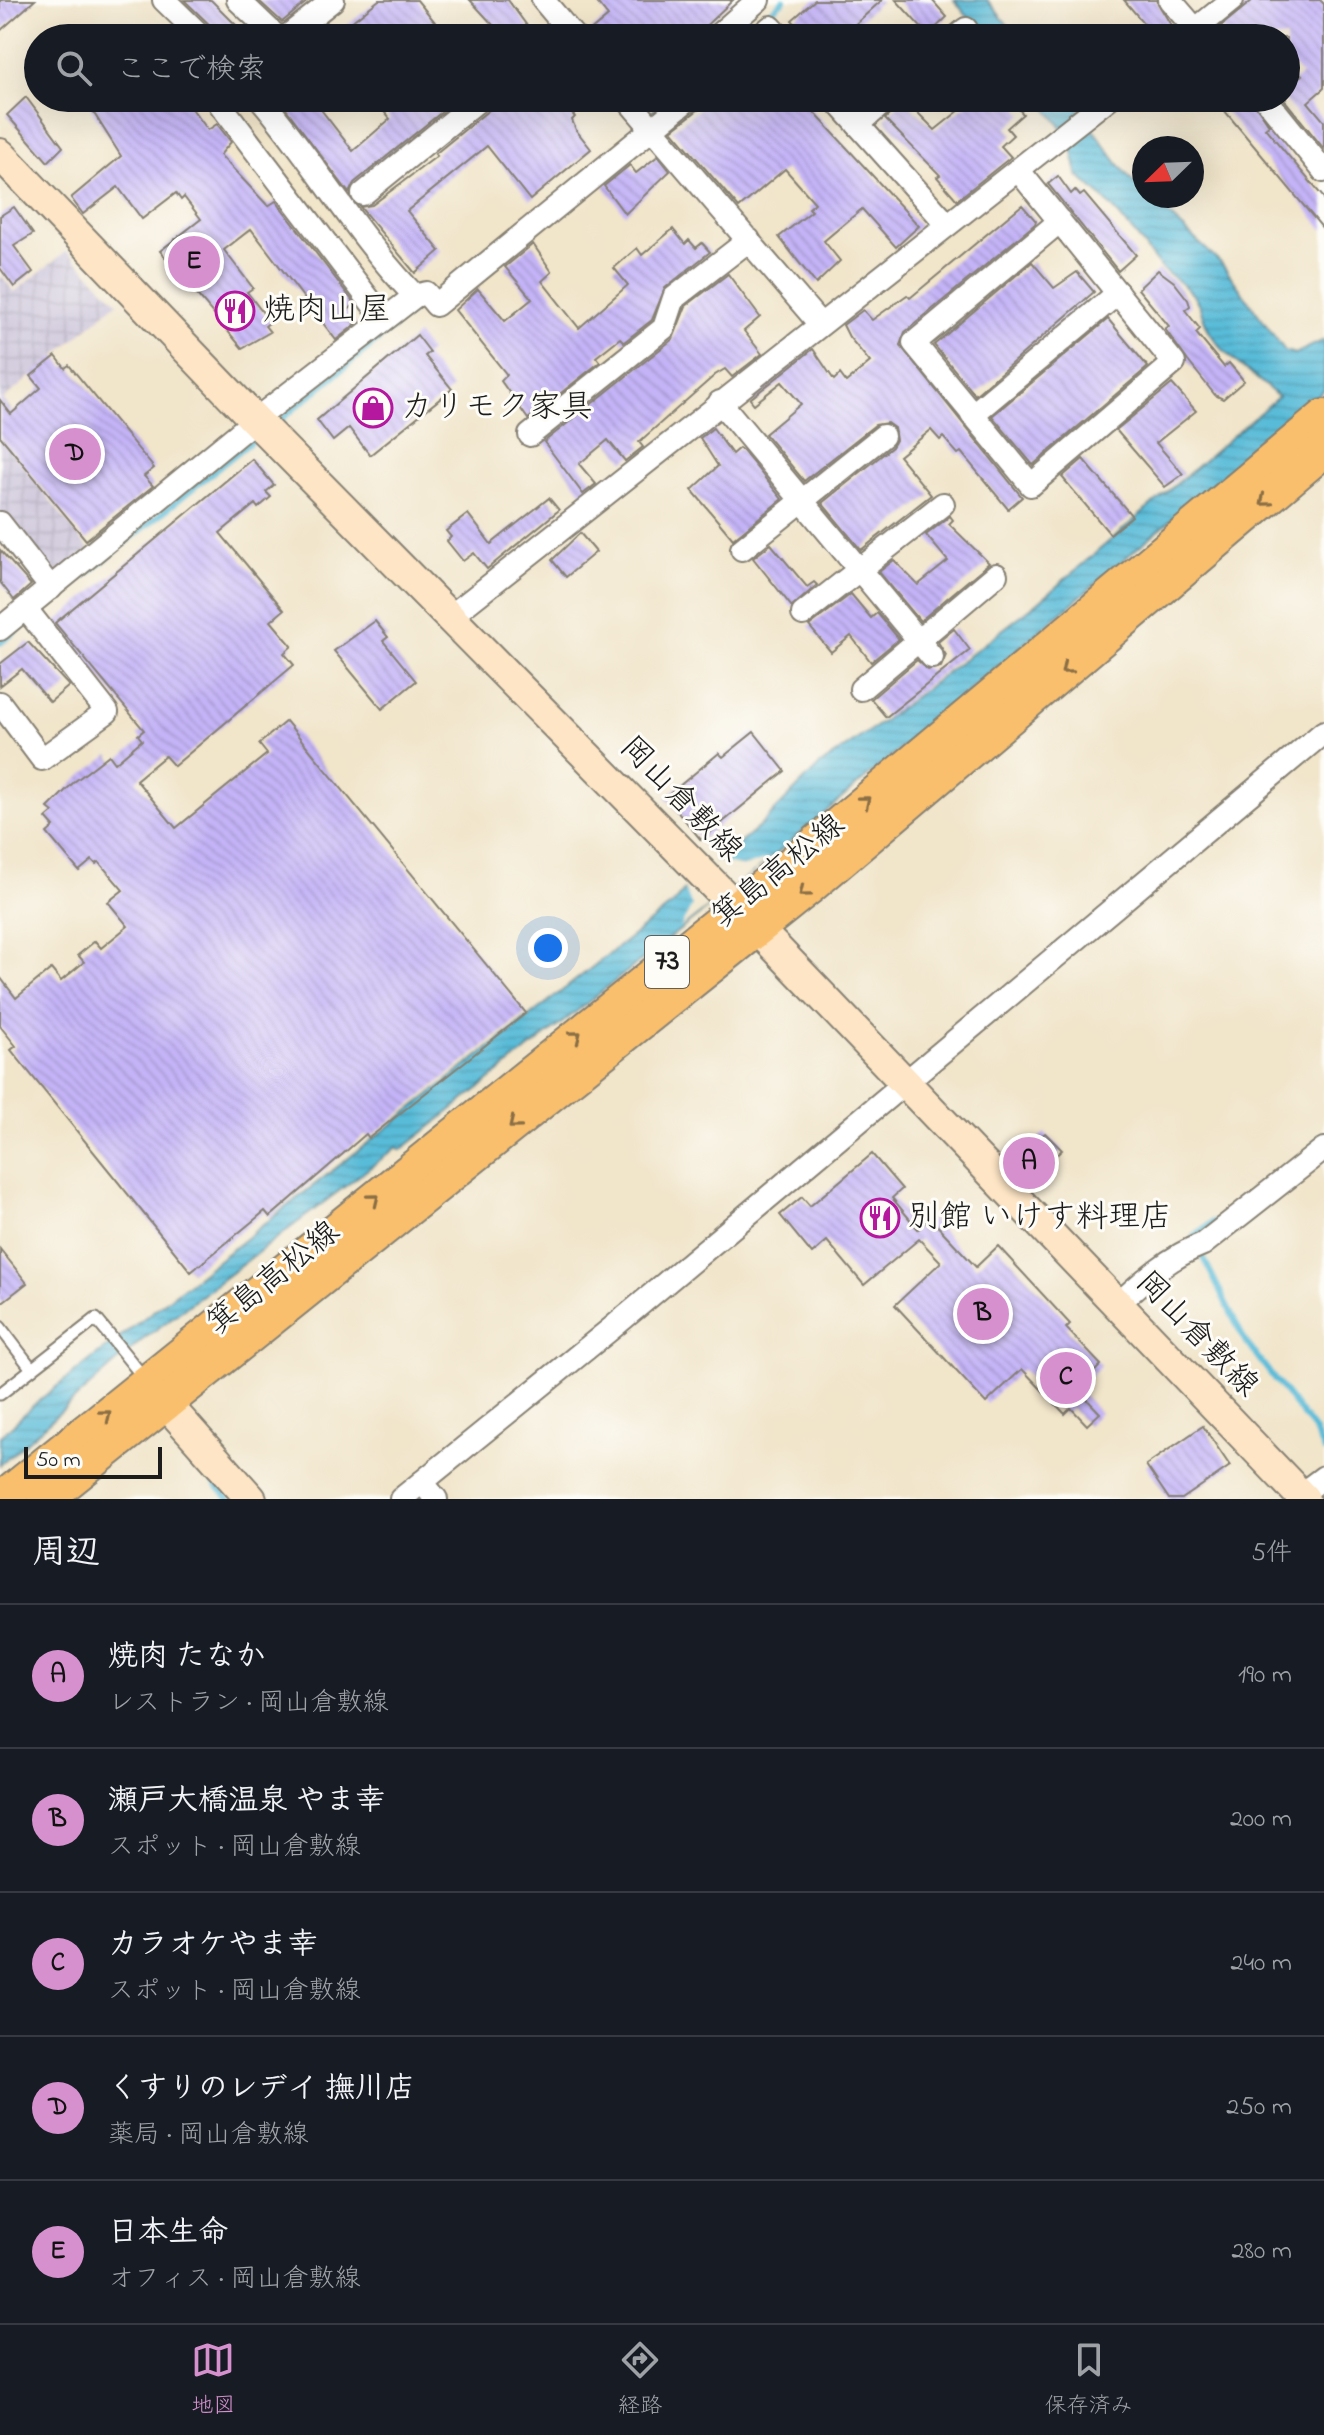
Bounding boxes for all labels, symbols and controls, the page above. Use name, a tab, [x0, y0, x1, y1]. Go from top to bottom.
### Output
search box	[24, 24, 1300, 112]
icon: search	[52, 46, 96, 90]
text: ここで検索	[116, 49, 266, 93]
north arrow	[1132, 136, 1204, 208]
pin: E	[168, 232, 220, 292]
place label: 焼肉山屋	[263, 288, 391, 335]
restaurant icon: 焼肉山屋	[214, 290, 256, 332]
place label: カリモク家具	[401, 385, 593, 432]
shop icon: カリモク家具	[352, 387, 394, 429]
pin: D	[49, 424, 101, 484]
one-way arrow	[1259, 491, 1274, 506]
one-way arrow	[1061, 659, 1076, 674]
street label: 岡山倉敷線	[608, 726, 752, 874]
one-way arrow	[856, 796, 870, 811]
street label: 箕島高松線	[702, 803, 856, 941]
one-way arrow	[798, 882, 813, 896]
your location	[528, 928, 568, 968]
road number: 73	[645, 936, 689, 988]
one-way arrow	[567, 1031, 582, 1045]
one-way arrow	[508, 1115, 523, 1129]
pin: A	[1003, 1133, 1055, 1193]
one-way arrow	[365, 1194, 379, 1209]
place label: 別館 いけす料理店	[908, 1195, 1172, 1242]
restaurant icon: 別館 いけす料理店	[859, 1197, 901, 1239]
street label: 箕島高松線	[197, 1210, 351, 1348]
street label: 岡山倉敷線	[1124, 1261, 1268, 1409]
pin: B	[957, 1284, 1009, 1344]
pin: C	[1040, 1348, 1092, 1408]
one-way arrow	[97, 1410, 111, 1425]
scale bar	[24, 1443, 162, 1479]
text: 50 m	[36, 1445, 81, 1477]
text: 周辺	[32, 1529, 100, 1579]
text: 5件	[1251, 1535, 1292, 1573]
text: 焼肉 たなか	[108, 1636, 266, 1680]
text: A	[50, 1657, 66, 1695]
text: 190 m	[1238, 1657, 1292, 1695]
text: レストラン · 岡山倉敷線	[108, 1685, 389, 1723]
text: 瀬戸大橋温泉 やま幸	[108, 1780, 386, 1824]
text: B	[49, 1801, 67, 1839]
text: 200 m	[1230, 1801, 1292, 1839]
text: スポット · 岡山倉敷線	[108, 1829, 361, 1867]
text: カラオケやま幸	[108, 1924, 318, 1968]
text: C	[51, 1945, 65, 1983]
text: 240 m	[1230, 1945, 1292, 1983]
text: スポット · 岡山倉敷線	[108, 1973, 361, 2011]
text: くすりのレデイ 撫川店	[108, 2068, 415, 2112]
text: D	[48, 2089, 68, 2127]
text: 250 m	[1226, 2089, 1292, 2127]
text: 薬局 · 岡山倉敷線	[108, 2117, 309, 2155]
text: 日本生命	[108, 2212, 228, 2256]
text: E	[50, 2233, 66, 2271]
text: 280 m	[1231, 2233, 1292, 2271]
text: オフィス · 岡山倉敷線	[108, 2261, 361, 2299]
tab: 地図	[191, 2338, 235, 2423]
tab: 経路	[618, 2338, 662, 2423]
tab: 保存済み	[1045, 2338, 1133, 2423]

